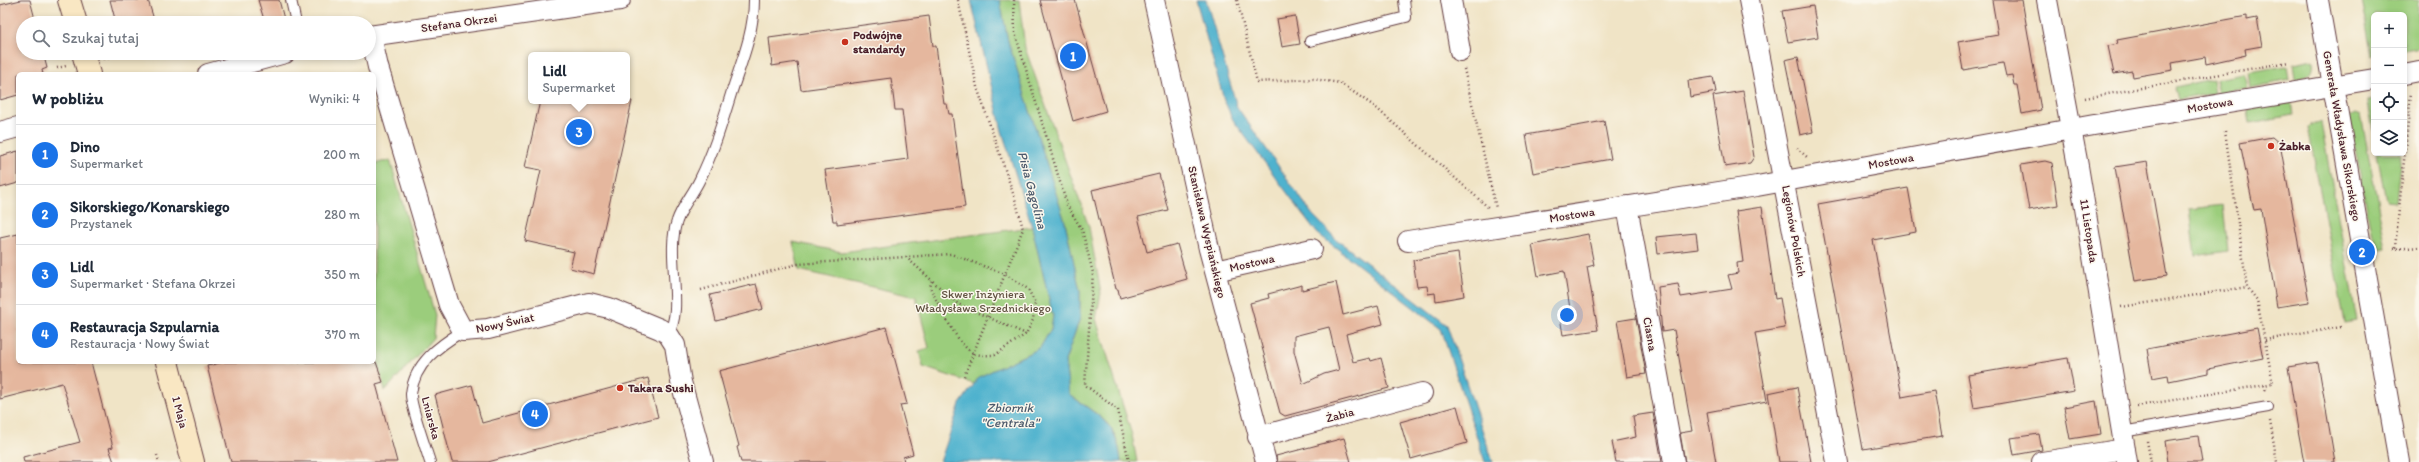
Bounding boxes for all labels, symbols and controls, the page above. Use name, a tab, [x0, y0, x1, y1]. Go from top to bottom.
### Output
street label: Stefana Okrzei	[420, 11, 498, 35]
map controls	[2371, 12, 2407, 156]
button: +	[2371, 12, 2407, 48]
search box	[16, 16, 376, 60]
icon: search	[30, 27, 52, 49]
place label: Podwójne standardy	[853, 28, 905, 57]
text: Szukaj tutaj	[62, 29, 139, 47]
marker: Podwójne standardy	[840, 37, 850, 47]
pin: 1	[1060, 41, 1086, 71]
button: −	[2371, 48, 2407, 84]
street label: Generała Władysława Sikorskiego	[2320, 50, 2364, 222]
popup	[528, 52, 630, 104]
text: Lidl	[542, 62, 566, 80]
text: Supermarket	[542, 80, 616, 95]
button: locate	[2371, 84, 2407, 120]
text: W pobliżu	[32, 88, 103, 108]
text: Wyniki: 4	[309, 91, 360, 106]
street label: Mostowa	[2186, 94, 2235, 116]
pin: 3	[566, 117, 592, 147]
button: layers	[2371, 120, 2407, 156]
text: Dino	[70, 138, 100, 156]
place label: Żabka	[2279, 139, 2310, 153]
marker: Żabka	[2266, 141, 2276, 151]
text: 1	[42, 147, 48, 162]
text: 200 m	[323, 147, 360, 162]
water label: Pisia Gągolina	[1015, 150, 1050, 231]
street label: Mostowa	[1867, 150, 1916, 172]
text: Supermarket	[70, 156, 143, 171]
street label: Stanisława Wyspiańskiego	[1185, 164, 1229, 300]
street label: Legionów Polskich	[1779, 184, 1809, 278]
text: Sikorskiego/Konarskiego	[70, 198, 230, 216]
street label: 11 Listopada	[2077, 198, 2101, 265]
street label: Mostowa	[1548, 204, 1597, 226]
text: 2	[42, 207, 48, 222]
text: 280 m	[324, 207, 360, 222]
text: Przystanek	[70, 216, 132, 231]
pin: 2	[2349, 237, 2375, 267]
street label: Mostowa	[1228, 251, 1277, 275]
text: Lidl	[70, 258, 94, 276]
text: 3	[41, 267, 49, 282]
text: 350 m	[324, 267, 360, 282]
text: Supermarket · Stefana Okrzei	[70, 276, 235, 291]
park label: Skwer Inżyniera Władysława Srzednickiego	[915, 287, 1051, 315]
your location	[1557, 305, 1577, 325]
street label: Nowy Świat	[474, 310, 536, 336]
street label: Ciasna	[1640, 316, 1660, 353]
text: Restauracja Szpularnia	[70, 318, 219, 336]
text: 4	[41, 327, 49, 342]
text: 370 m	[325, 327, 360, 342]
text: Restauracja · Nowy Świat	[70, 336, 209, 351]
place label: Takara Sushi	[627, 381, 694, 395]
marker: Takara Sushi	[615, 383, 625, 393]
street label: 1 Maja	[169, 394, 191, 430]
street label: Lniarska	[419, 395, 444, 442]
pin: 4	[522, 399, 548, 429]
water label: Zbiornik "Centrala"	[981, 400, 1041, 430]
street label: Żabia	[1324, 404, 1356, 425]

